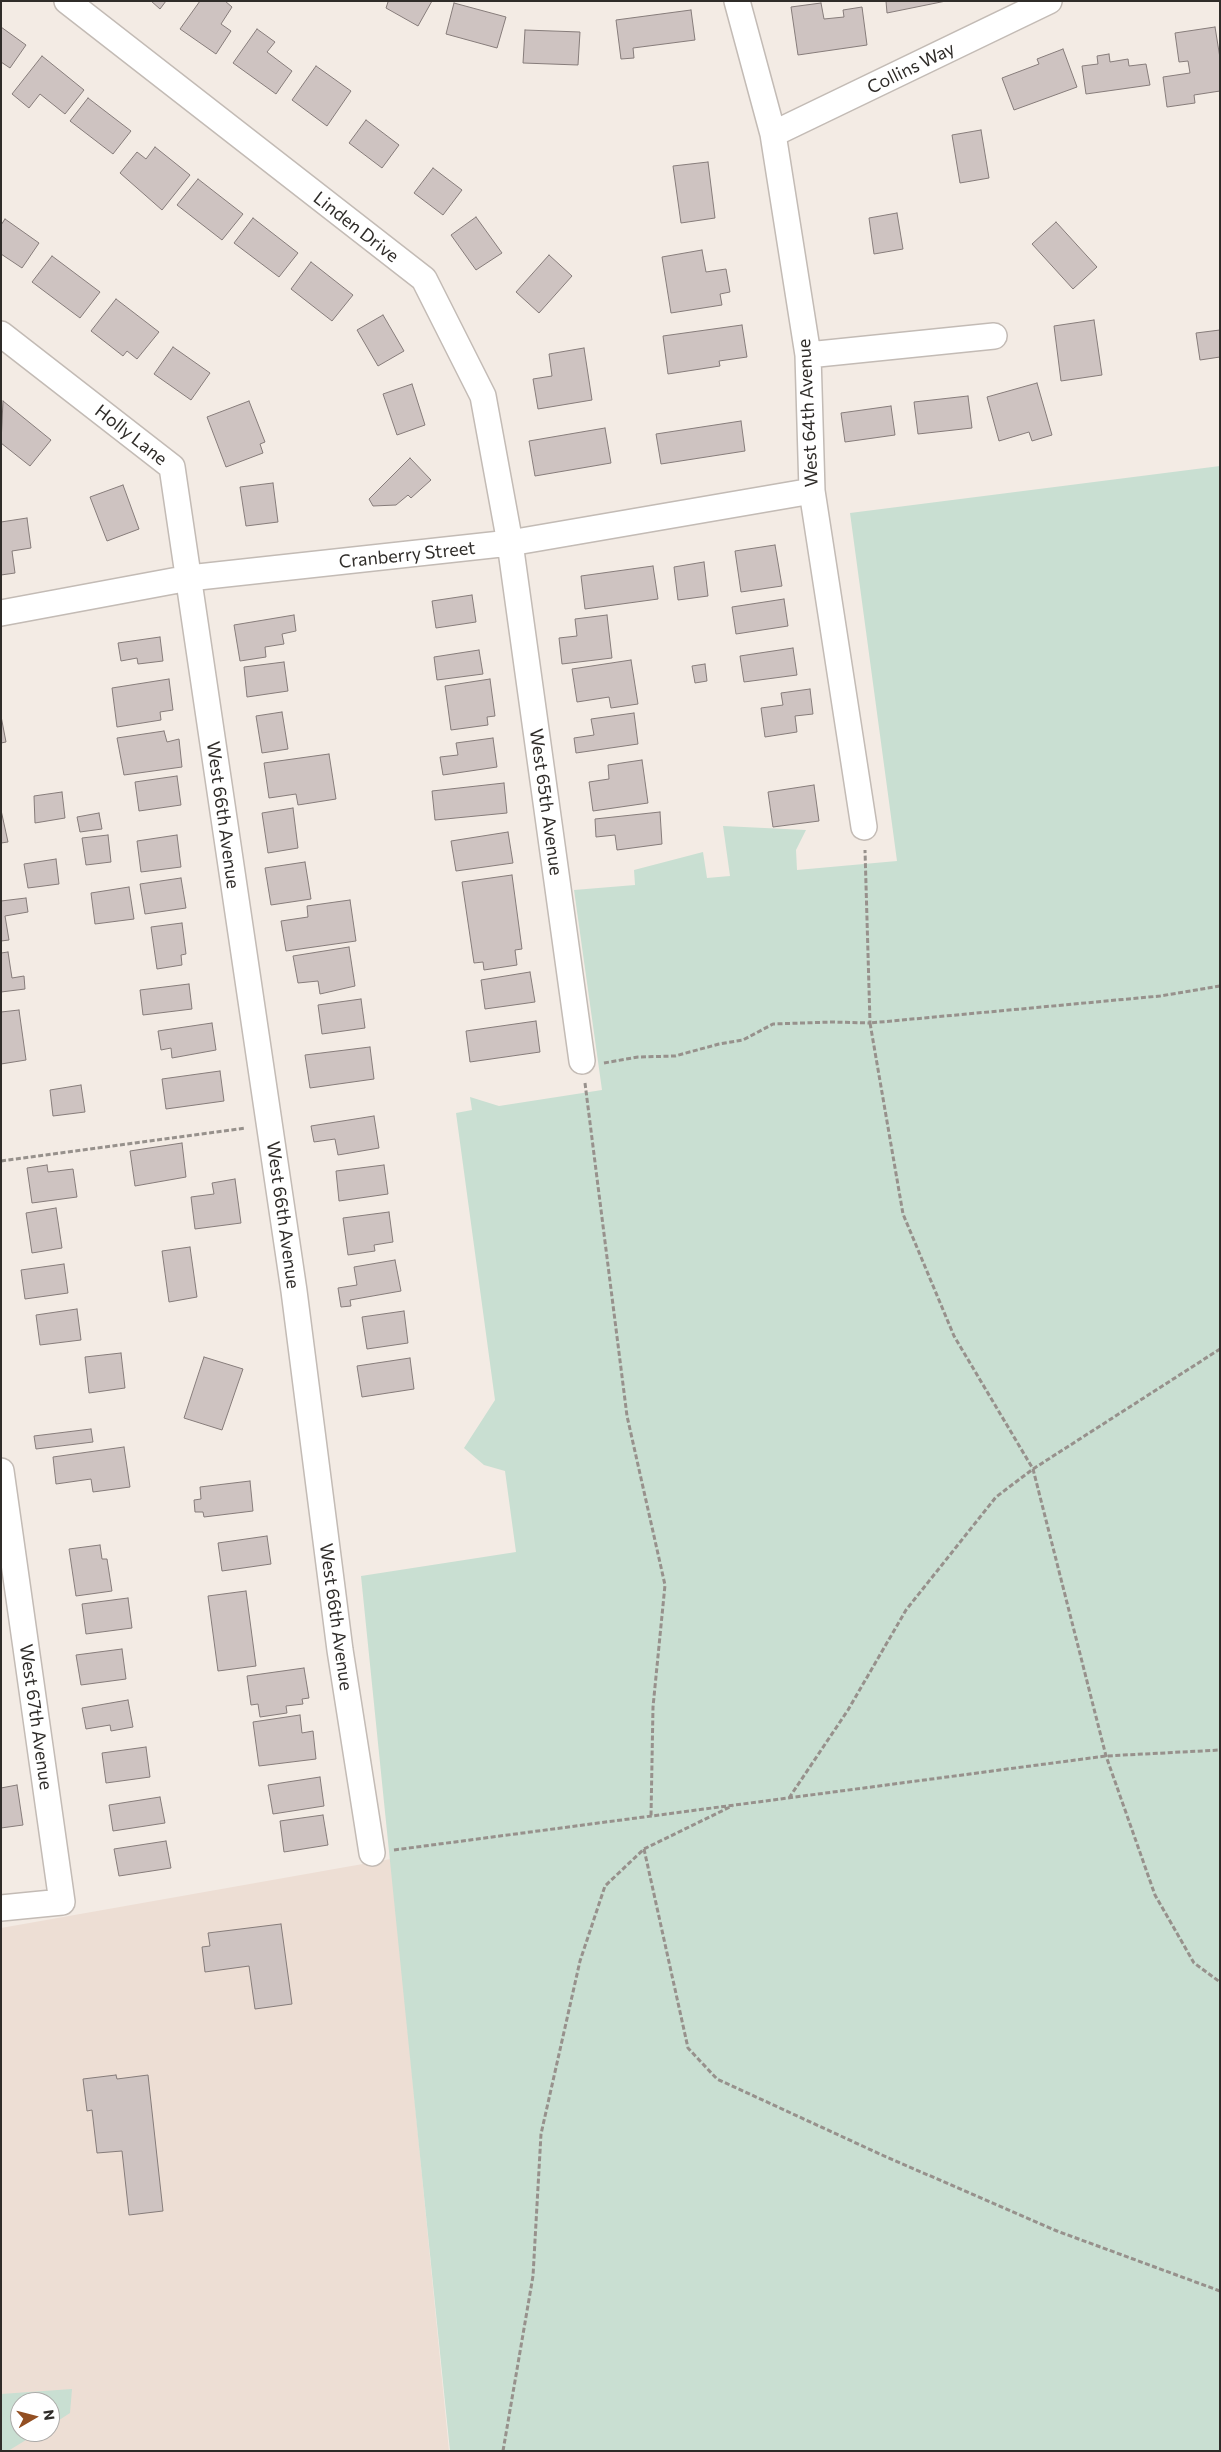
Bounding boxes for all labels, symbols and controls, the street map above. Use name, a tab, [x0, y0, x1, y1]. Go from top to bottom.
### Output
street label: Collins Way	[864, 38, 958, 98]
street label: Linden Drive	[309, 187, 403, 267]
street label: West 64th Avenue	[793, 338, 823, 488]
street label: Holly Lane	[91, 400, 171, 470]
street label: Cranberry Street	[338, 537, 476, 573]
street label: West 65th Avenue	[525, 727, 567, 877]
street label: West 66th Avenue	[202, 740, 244, 890]
street label: West 66th Avenue	[262, 1140, 304, 1290]
street label: West 66th Avenue	[315, 1542, 357, 1692]
street label: West 67th Avenue	[15, 1643, 57, 1791]
north arrow	[10, 2392, 60, 2442]
text: N	[40, 2409, 59, 2421]

